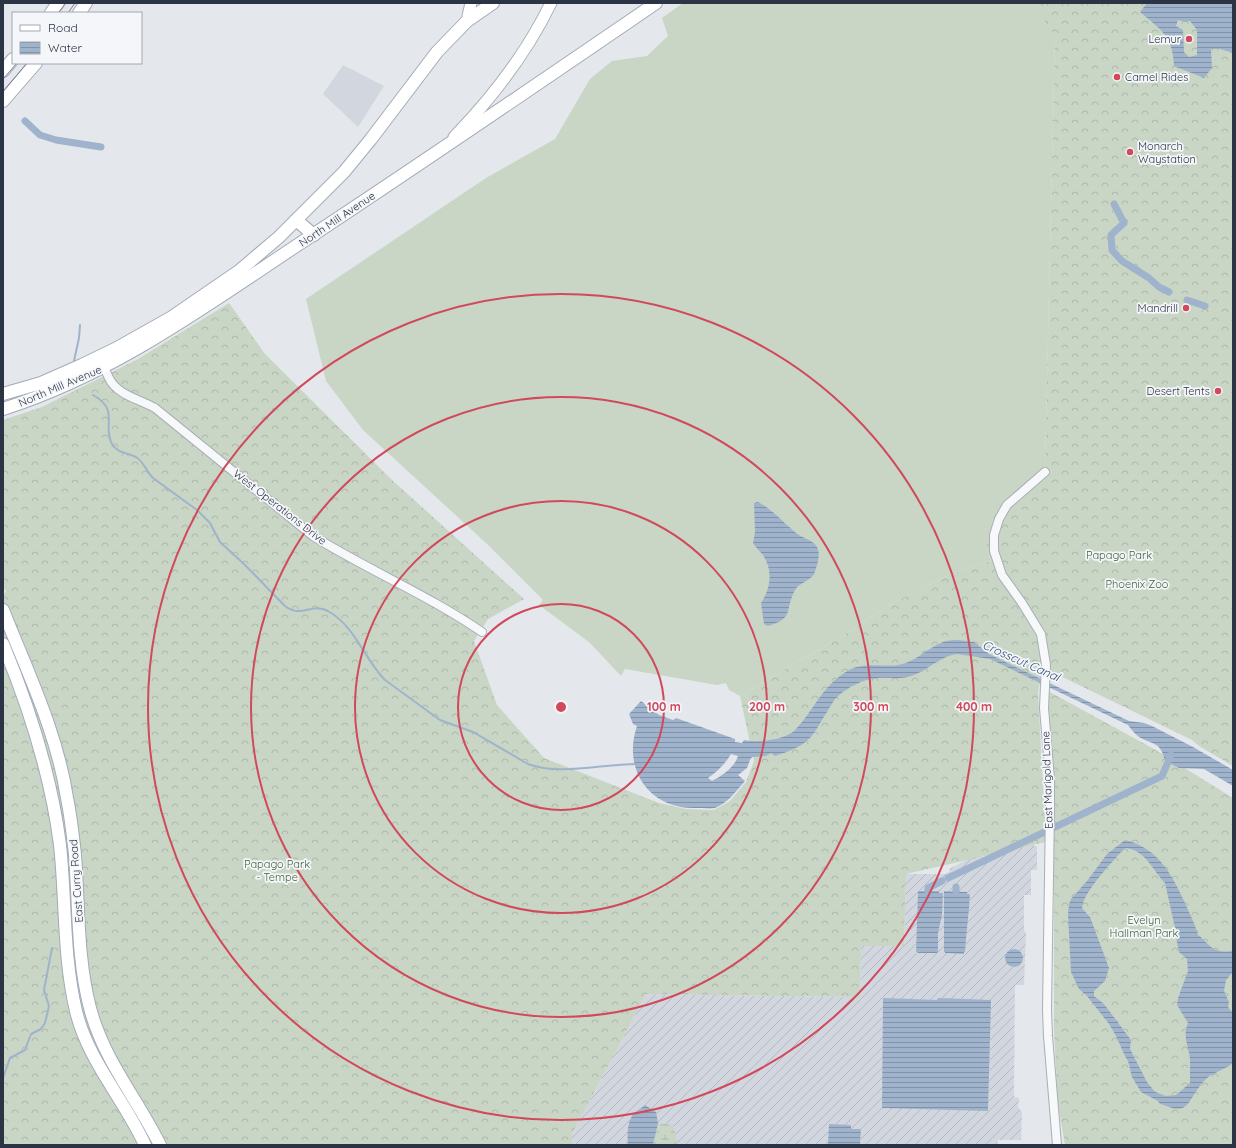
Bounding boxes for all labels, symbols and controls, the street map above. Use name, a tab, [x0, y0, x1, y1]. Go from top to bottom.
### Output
legend	[12, 12, 142, 64]
text: Road	[48, 20, 78, 35]
place label: Lemur	[1148, 32, 1182, 46]
marker: Lemur	[1184, 34, 1194, 44]
text: Water	[48, 40, 83, 55]
place label: Camel Rides	[1125, 70, 1188, 84]
marker: Camel Rides	[1112, 72, 1122, 82]
place label: Monarch Waystation	[1138, 139, 1196, 166]
marker: Monarch Waystation	[1125, 147, 1135, 157]
street label: North Mill Avenue	[296, 188, 378, 250]
place label: Mandrill	[1138, 301, 1178, 315]
marker: Mandrill	[1181, 303, 1191, 313]
street label: North Mill Avenue	[16, 362, 104, 410]
place label: Desert Tents	[1146, 384, 1210, 398]
marker: Desert Tents	[1213, 386, 1223, 396]
street label: West Operations Drive	[231, 466, 329, 548]
park label: Papago Park	[1086, 548, 1152, 562]
park label: Phoenix Zoo	[1105, 577, 1169, 591]
water label: Crosscut Canal	[980, 637, 1063, 685]
text: 100 m	[647, 699, 681, 714]
text: 200 m	[749, 699, 785, 714]
text: 300 m	[853, 699, 889, 714]
text: 400 m	[956, 699, 992, 714]
centre of rings	[554, 700, 568, 714]
street label: East Marigold Lane	[1038, 731, 1056, 829]
street label: East Curry Road	[66, 839, 86, 923]
park label: Papago Park - Tempe	[244, 857, 310, 884]
park label: Evelyn Hallman Park	[1110, 913, 1179, 940]

